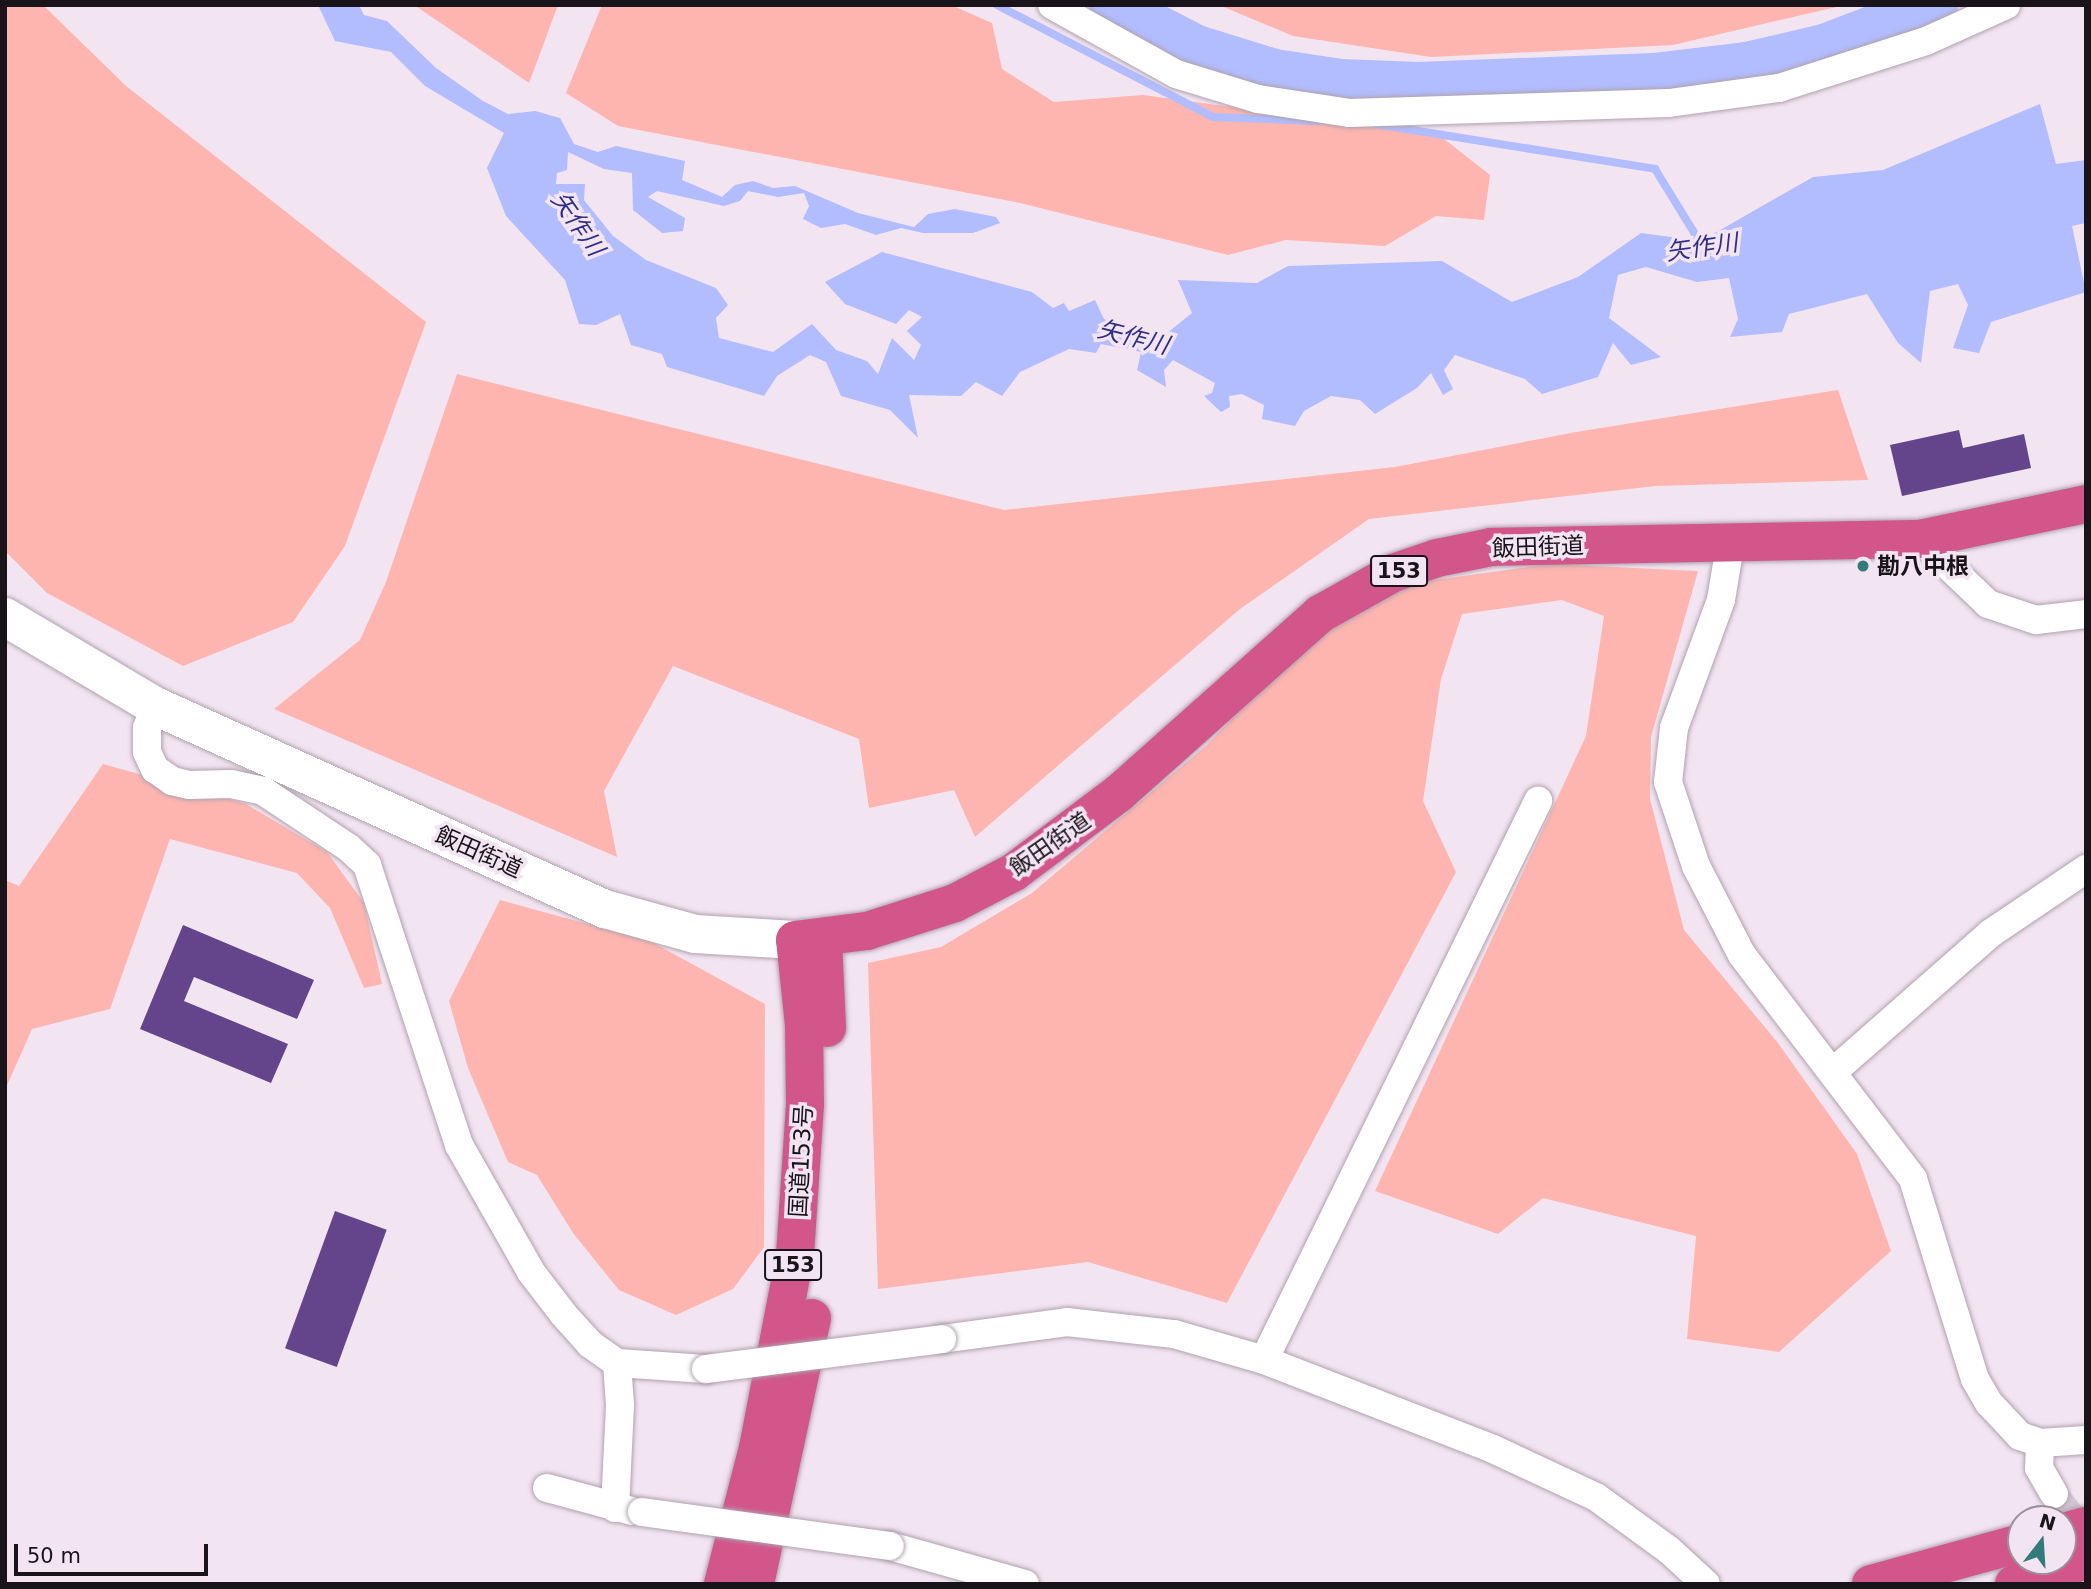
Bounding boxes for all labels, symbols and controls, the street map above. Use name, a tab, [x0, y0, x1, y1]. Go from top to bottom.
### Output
water label: 矢作川	[545, 186, 609, 262]
water label: 矢作川	[1664, 229, 1740, 267]
water label: 矢作川	[1095, 315, 1171, 361]
street label: 飯田街道	[1492, 532, 1584, 562]
place label: 勘八中根	[1877, 552, 1969, 580]
road number: 153	[1369, 554, 1429, 588]
marker: 勘八中根	[1855, 558, 1871, 574]
street label: 飯田街道	[1004, 806, 1096, 882]
street label: 飯田街道	[431, 821, 527, 883]
street label: 国道153号	[784, 1104, 818, 1218]
road number: 153	[763, 1248, 823, 1282]
north arrow	[2007, 1505, 2077, 1575]
text: N	[2037, 1509, 2058, 1535]
scale bar	[18, 1530, 212, 1574]
text: 50 m	[27, 1544, 81, 1568]

